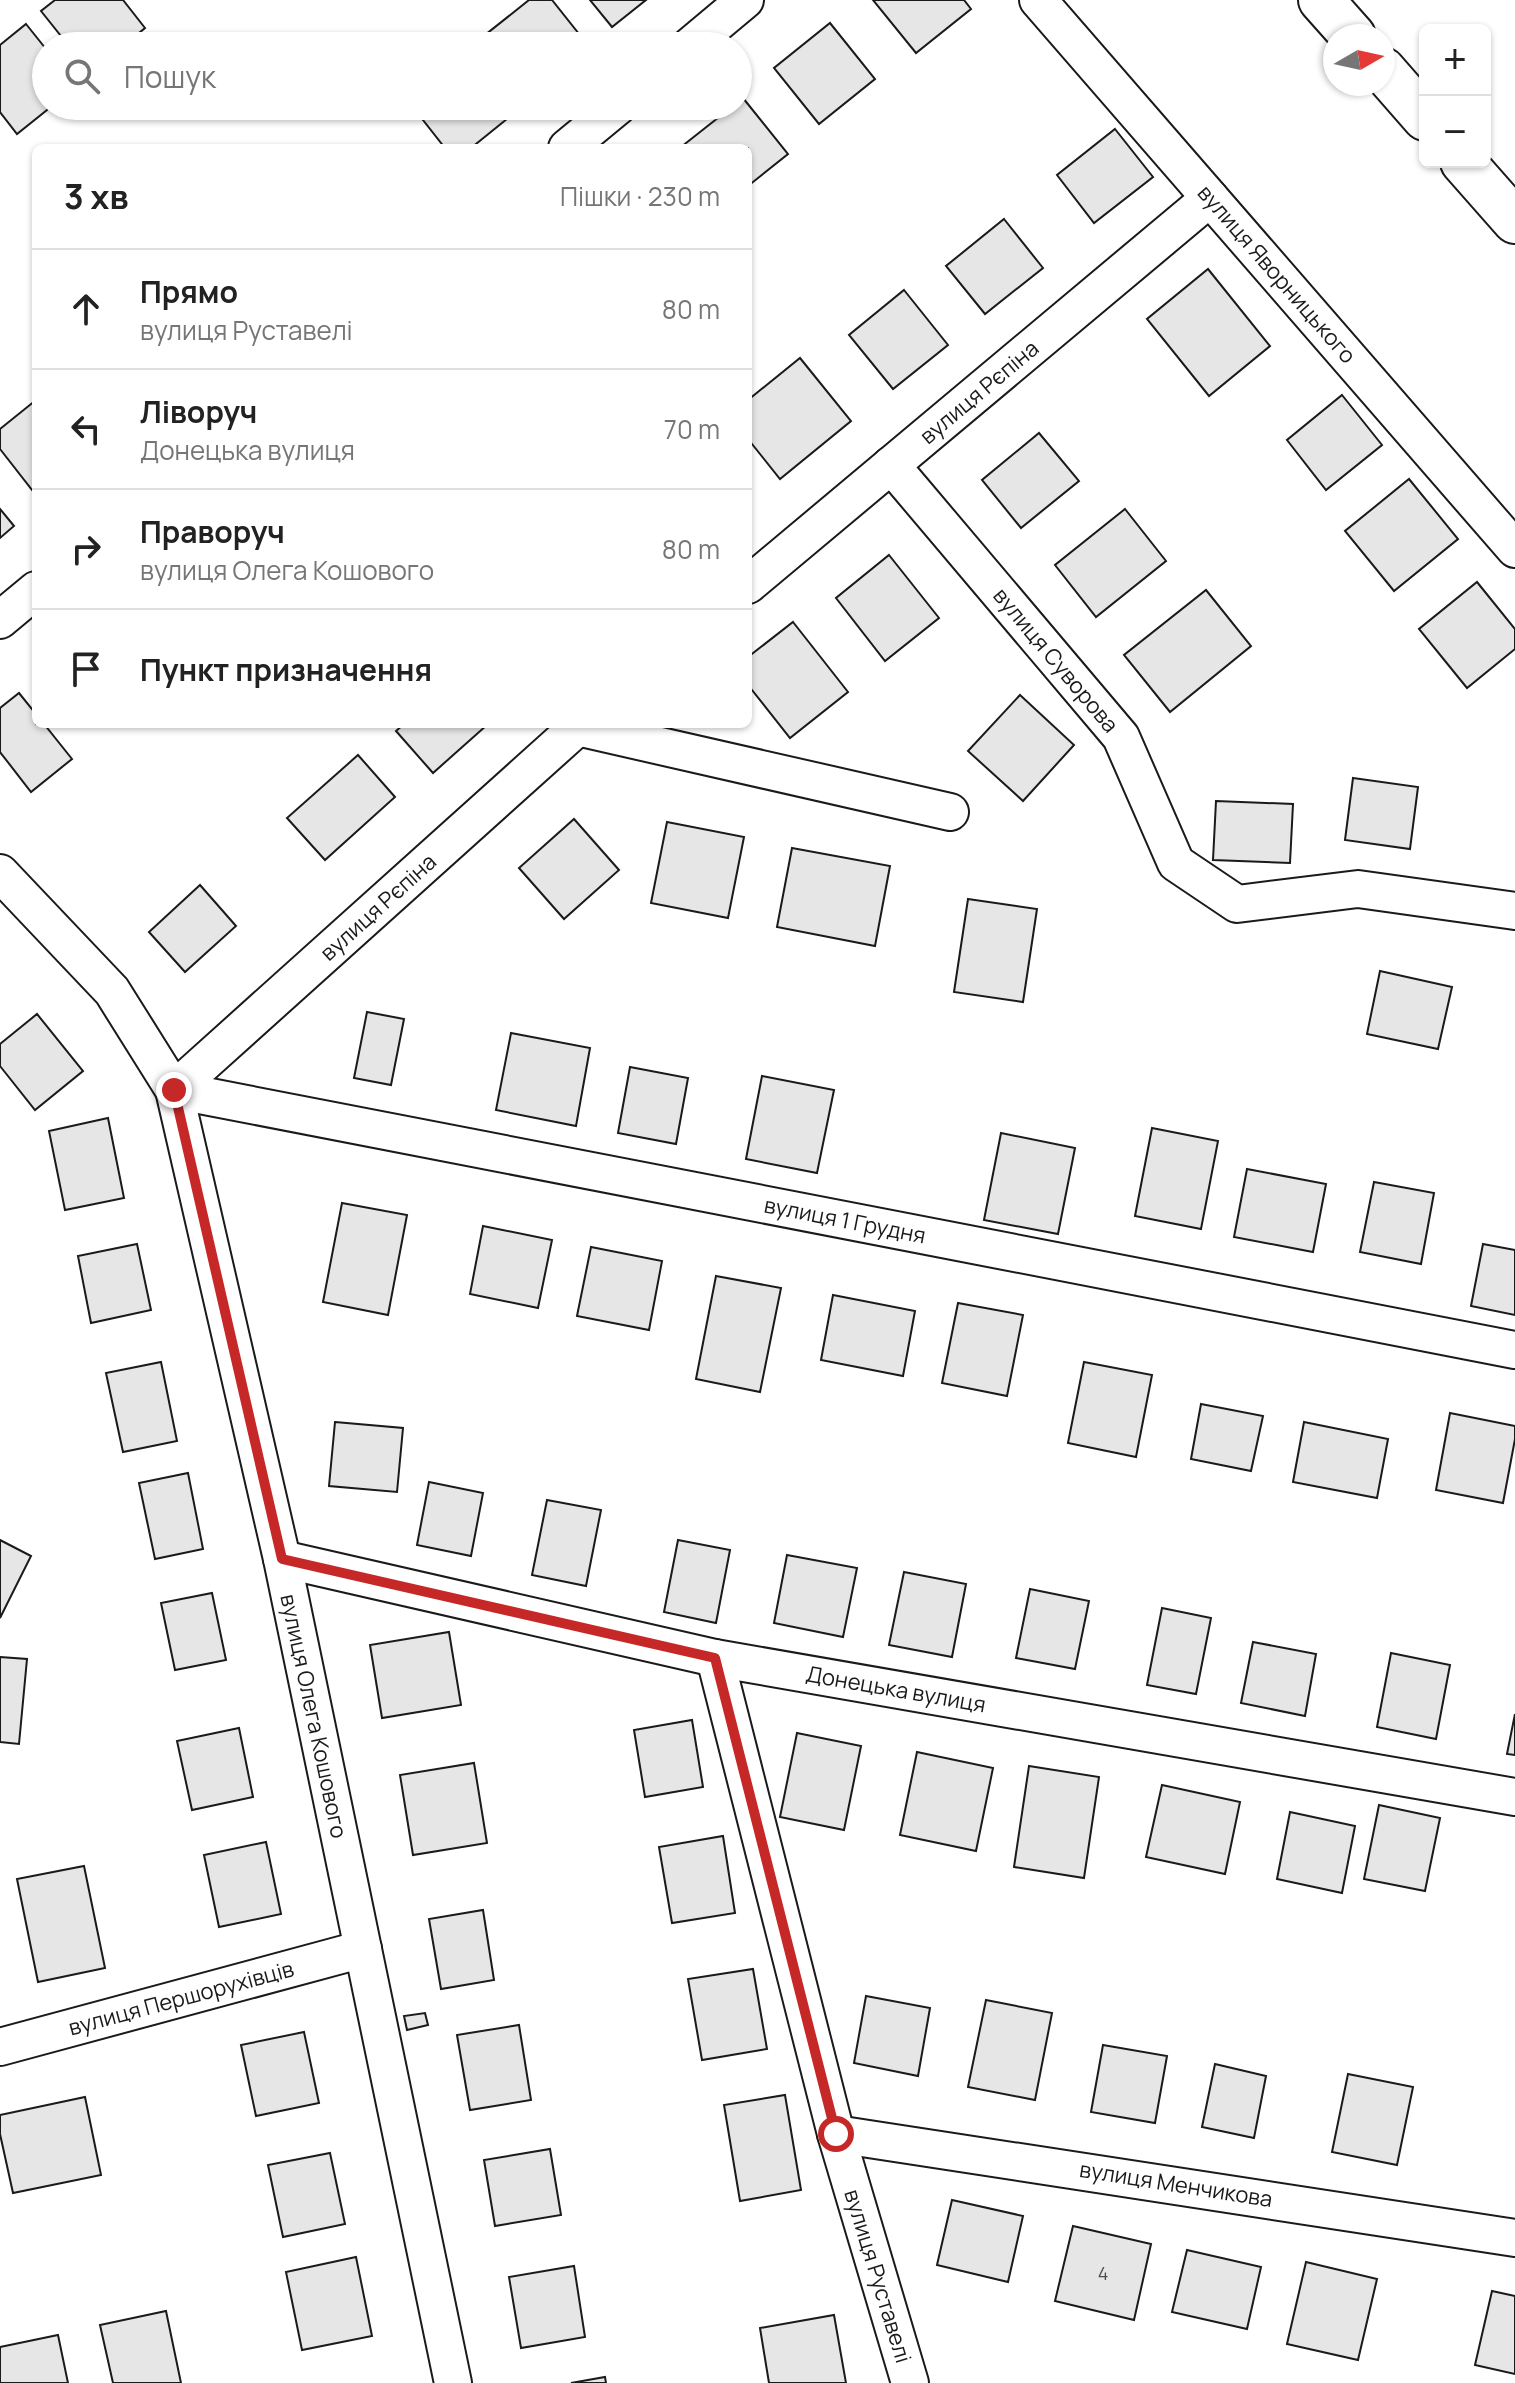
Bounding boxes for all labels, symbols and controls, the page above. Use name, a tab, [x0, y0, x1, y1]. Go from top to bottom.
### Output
north arrow	[1323, 24, 1395, 96]
map controls	[1419, 24, 1491, 168]
button: +	[1419, 24, 1491, 96]
search box	[32, 32, 752, 120]
icon: search	[60, 54, 104, 98]
text: Пошук	[124, 56, 216, 97]
button: −	[1419, 96, 1491, 168]
text: 3 хв	[64, 173, 128, 219]
text: Пішки · 230 m	[560, 178, 720, 214]
street label: вулиця Яворницького	[1191, 178, 1363, 370]
text: Прямо	[140, 271, 238, 312]
icon: ahead	[64, 287, 108, 331]
text: 80 m	[662, 291, 720, 327]
text: вулиця Руставелі	[140, 312, 353, 348]
street label: вулиця Рєпіна	[913, 333, 1045, 451]
text: Ліворуч	[140, 391, 257, 432]
icon: left	[64, 407, 108, 451]
text: 70 m	[664, 411, 720, 447]
text: Донецька вулиця	[140, 432, 355, 468]
text: Праворуч	[140, 511, 285, 552]
icon: right	[64, 527, 108, 571]
text: 80 m	[662, 531, 720, 567]
text: вулиця Олега Кошового	[140, 552, 434, 588]
street label: вулиця Суворова	[987, 581, 1125, 739]
icon: arrive	[64, 647, 108, 691]
text: Пункт призначення	[140, 649, 432, 690]
street label: вулиця Рєпіна	[313, 847, 443, 967]
route end	[156, 1072, 192, 1108]
street label: вулиця 1 Грудня	[762, 1190, 928, 1250]
street label: вулиця Олега Кошового	[273, 1591, 355, 1841]
street label: Донецька вулиця	[804, 1658, 988, 1720]
street label: вулиця Першорухівців	[65, 1953, 297, 2043]
route start	[818, 2116, 854, 2152]
street label: вулиця Менчикова	[1077, 2154, 1275, 2214]
street label: вулиця Руставелі	[837, 2186, 919, 2366]
house number: 4	[1098, 2261, 1108, 2285]

